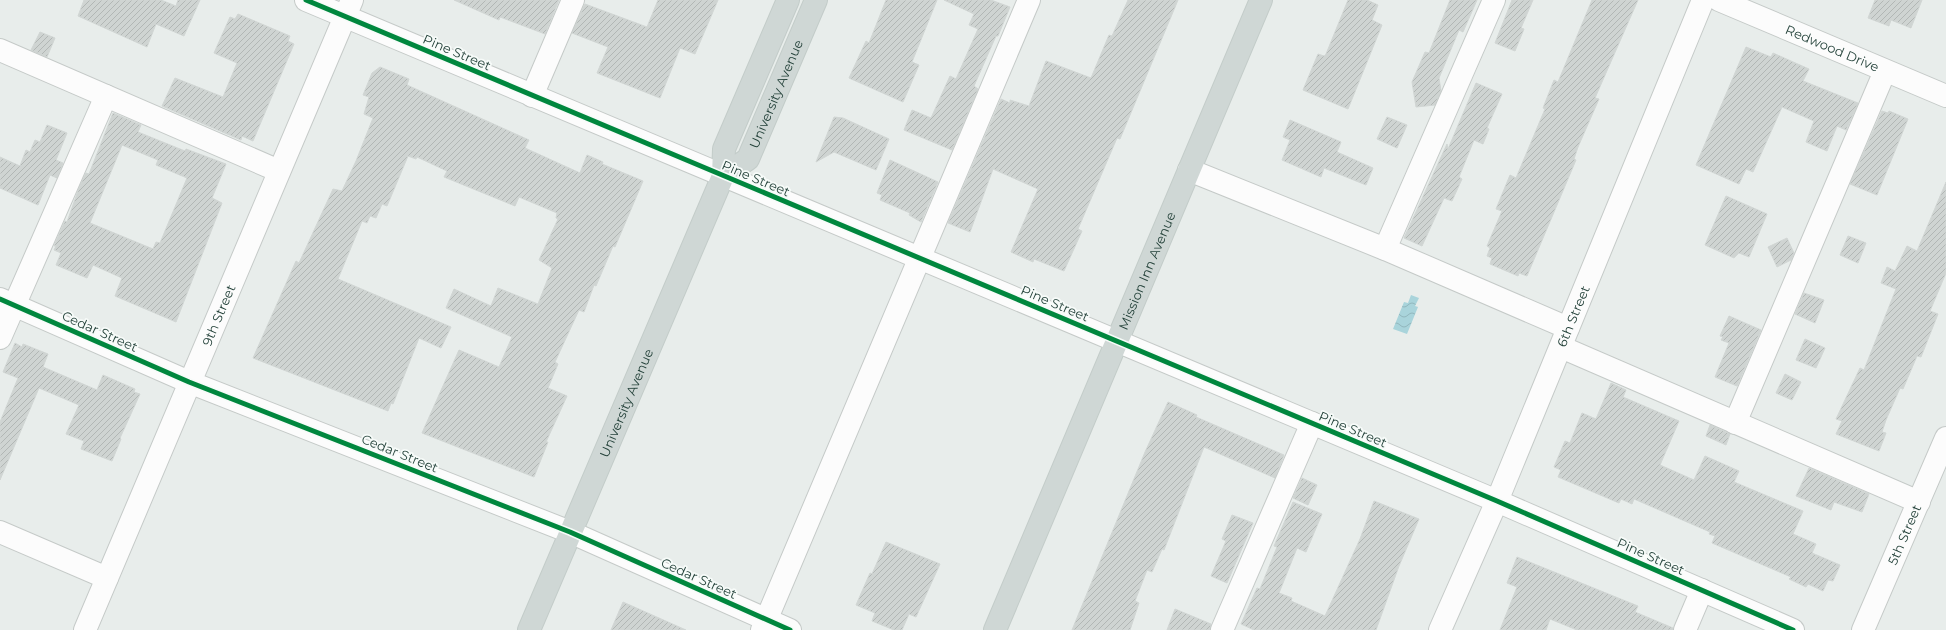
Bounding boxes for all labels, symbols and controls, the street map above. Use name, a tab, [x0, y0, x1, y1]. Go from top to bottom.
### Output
street label: Redwood Drive	[1783, 21, 1882, 75]
street label: Pine Street	[421, 31, 493, 73]
street label: University Avenue	[746, 37, 806, 151]
street label: Pine Street	[720, 157, 792, 199]
street label: Mission Inn Avenue	[1115, 209, 1179, 332]
street label: 9th Street	[198, 282, 238, 348]
street label: Pine Street	[1019, 282, 1091, 324]
street label: 6th Street	[1553, 283, 1593, 349]
street label: Cedar Street	[60, 307, 140, 355]
street label: University Avenue	[596, 346, 656, 460]
street label: Pine Street	[1317, 408, 1389, 450]
street label: Cedar Street	[359, 430, 441, 476]
street label: 5th Street	[1884, 502, 1924, 567]
street label: Pine Street	[1615, 534, 1687, 578]
street label: Cedar Street	[659, 554, 739, 602]

